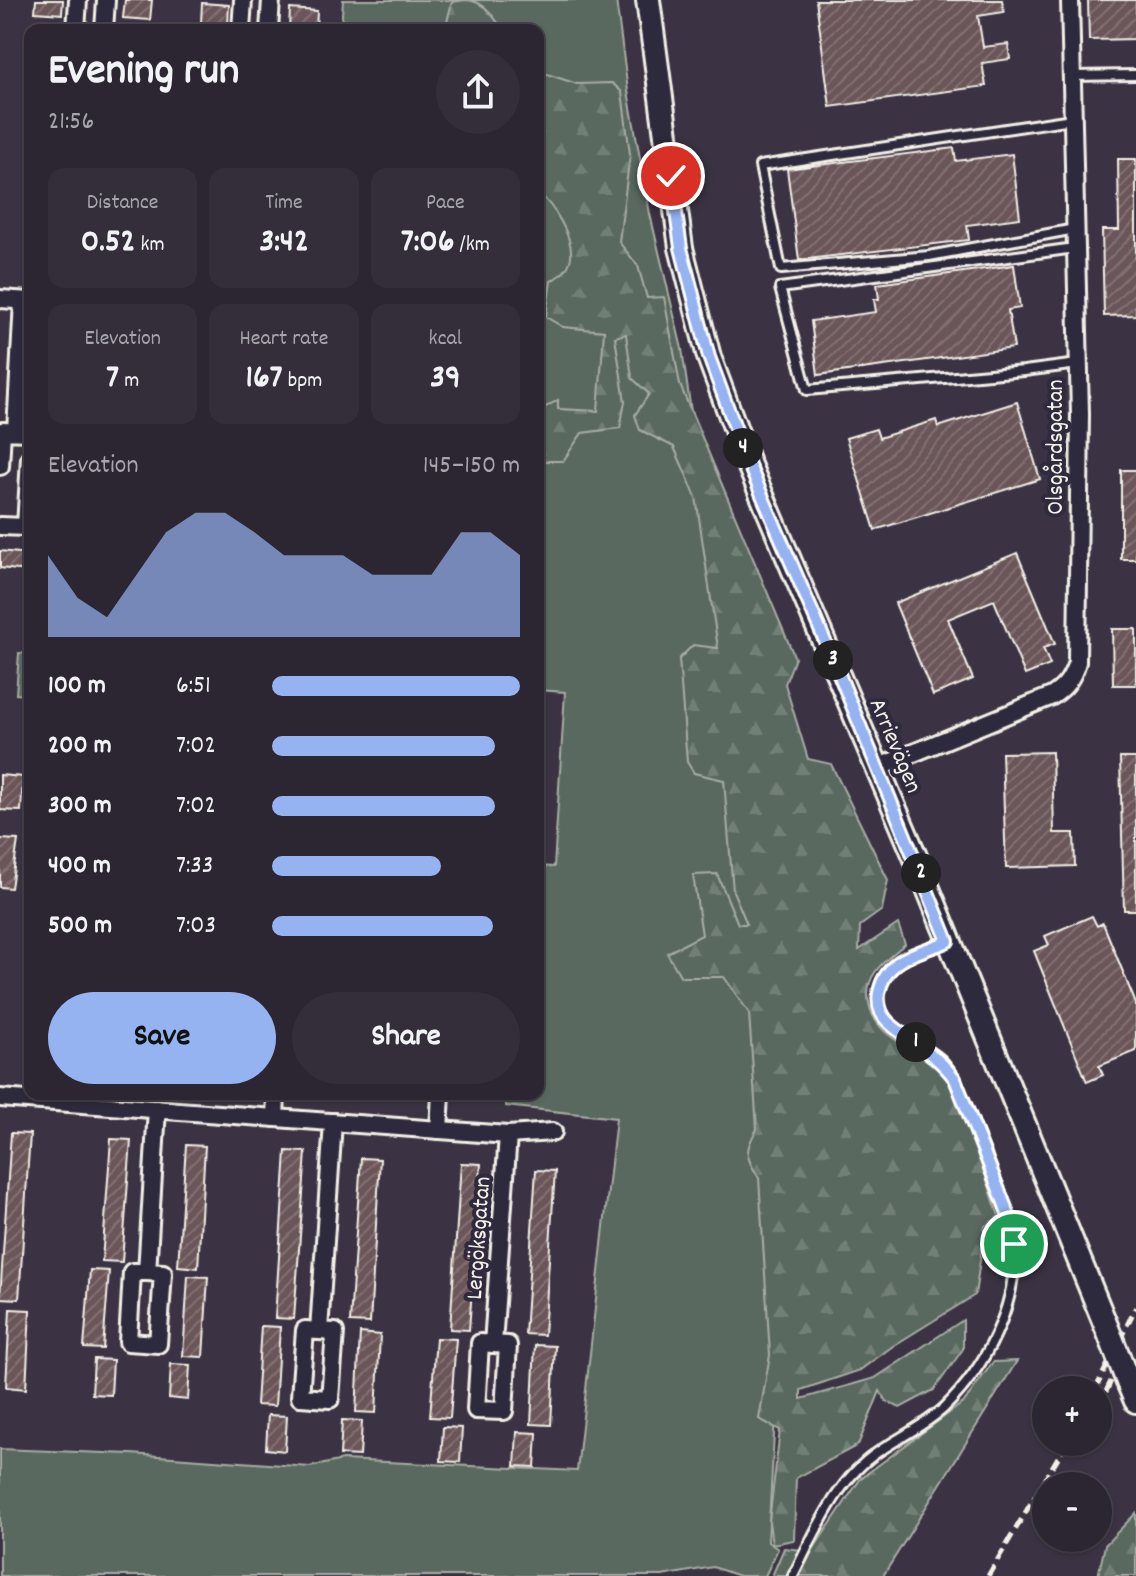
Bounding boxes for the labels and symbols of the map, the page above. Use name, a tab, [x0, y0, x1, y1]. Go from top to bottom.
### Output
pin	[637, 142, 705, 210]
street label: Olsgårdsgatan	[1040, 379, 1074, 515]
pin: 4	[723, 428, 763, 468]
pin: 3	[813, 640, 853, 680]
street label: Arrievägen	[859, 693, 929, 799]
pin: 2	[901, 853, 941, 893]
pin: 1	[896, 1022, 936, 1062]
street label: Lergöksgatan	[459, 1175, 501, 1301]
pin	[980, 1210, 1048, 1278]

